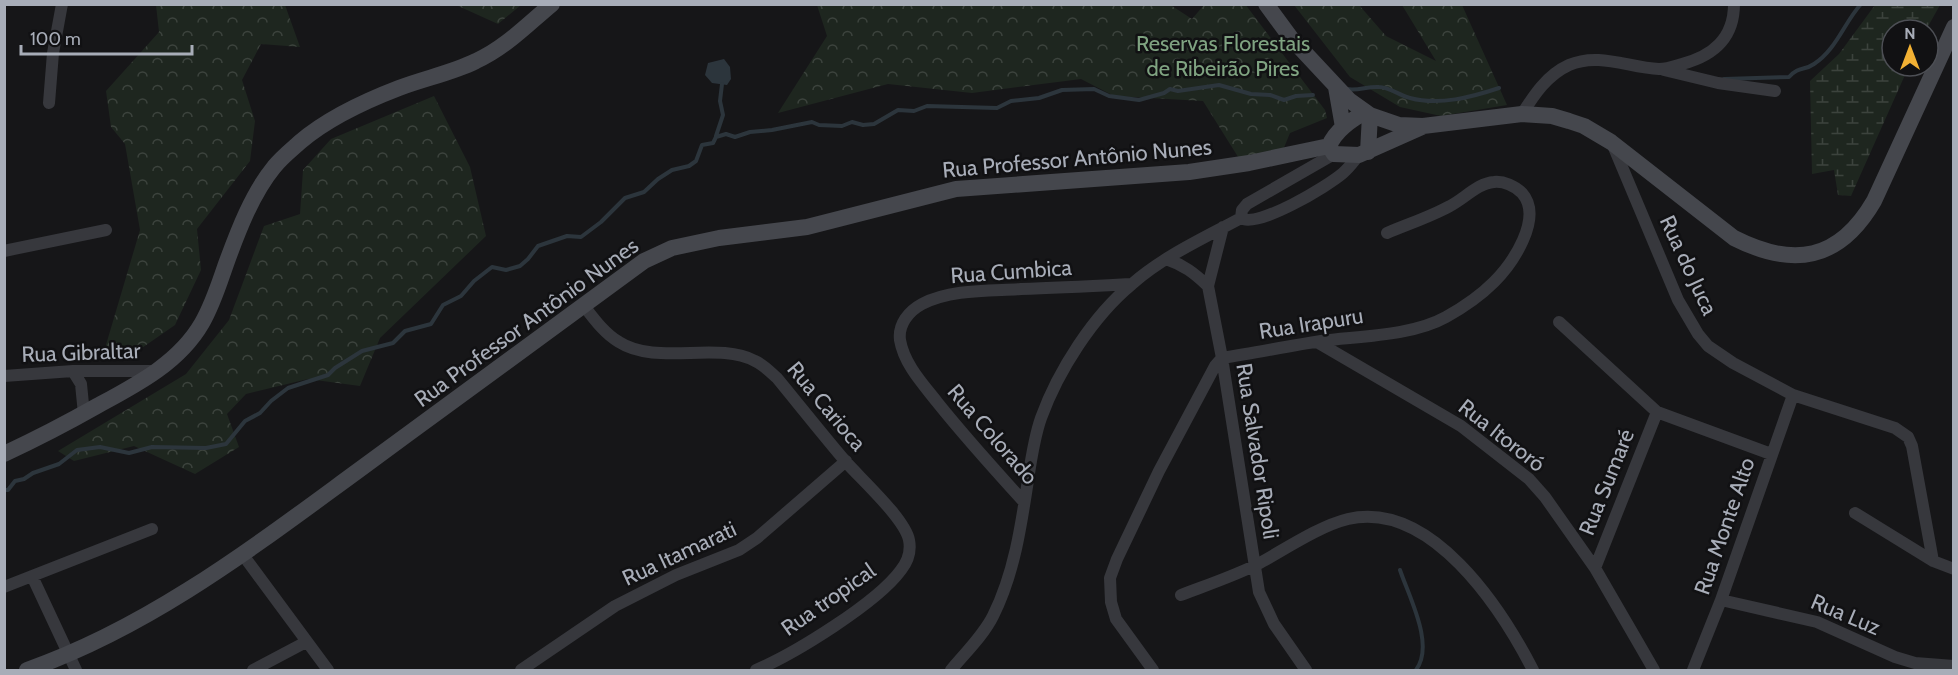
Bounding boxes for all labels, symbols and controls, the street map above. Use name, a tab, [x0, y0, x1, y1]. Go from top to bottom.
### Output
scale bar	[21, 18, 192, 56]
north arrow	[1880, 18, 1940, 78]
text: N	[1904, 24, 1916, 43]
text: 100 m	[30, 28, 81, 50]
park label: Reservas Florestais de Ribeirão Pires	[1136, 30, 1310, 82]
street label: Rua Professor Antônio Nunes	[941, 133, 1213, 184]
street label: Rua do Juca	[1654, 211, 1724, 320]
street label: Rua Professor Antônio Nunes	[409, 232, 644, 413]
street label: Rua Cumbica	[949, 254, 1073, 289]
street label: Rua Irapuru	[1257, 302, 1365, 345]
street label: Rua Gibraltar	[21, 337, 141, 368]
street label: Rua Carioca	[781, 356, 872, 457]
street label: Rua Salvador Ripoli	[1230, 361, 1285, 541]
street label: Rua Colorado	[942, 379, 1044, 490]
street label: Rua Itororó	[1453, 393, 1550, 478]
street label: Rua Sumaré	[1573, 425, 1640, 539]
street label: Rua Monte Alto	[1688, 454, 1761, 598]
street label: Rua Itamarati	[618, 515, 740, 592]
street label: Rua tropical	[776, 557, 881, 642]
street label: Rua Luz	[1807, 588, 1885, 641]

